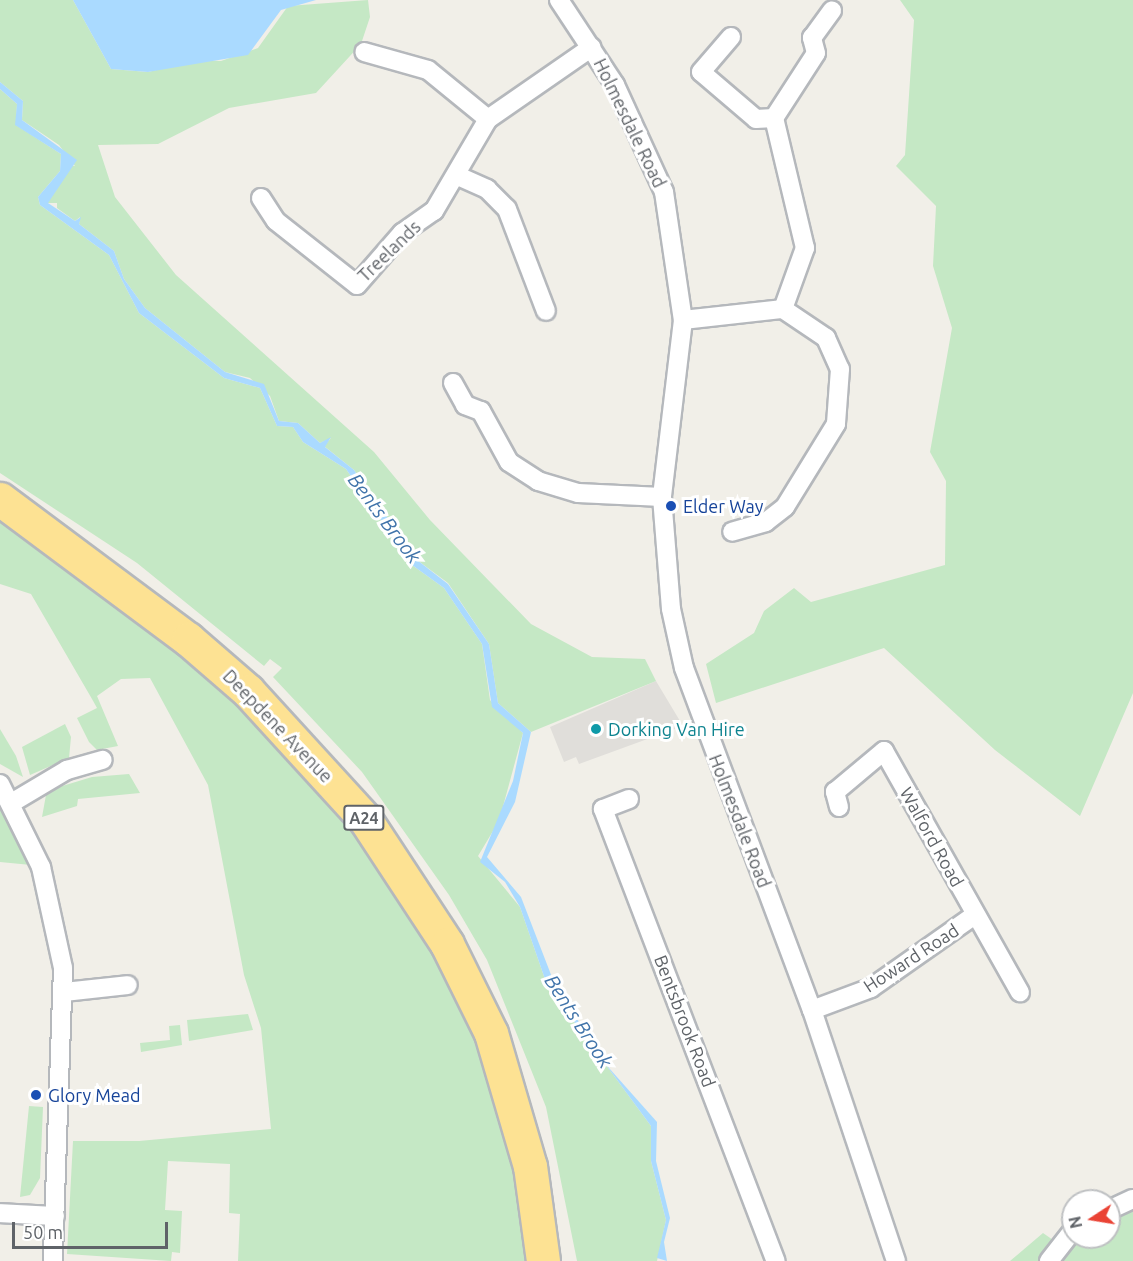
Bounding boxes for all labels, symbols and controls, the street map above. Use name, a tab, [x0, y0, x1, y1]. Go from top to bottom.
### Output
street label: Holmesdale Road	[589, 55, 671, 191]
street label: Treelands	[353, 216, 425, 286]
water label: Bents Brook	[343, 468, 427, 568]
place label: Elder Way	[683, 495, 763, 517]
marker: Elder Way	[664, 499, 678, 513]
street label: Deepdene Avenue	[219, 665, 337, 787]
place label: Dorking Van Hire	[608, 718, 745, 740]
marker: Dorking Van Hire	[589, 722, 603, 736]
street label: Holmesdale Road	[705, 751, 775, 891]
street label: Walford Road	[896, 783, 968, 891]
road number: A24	[343, 805, 385, 831]
street label: Howard Road	[859, 919, 963, 997]
street label: Bentsbrook Road	[650, 952, 720, 1090]
water label: Bents Brook	[540, 970, 618, 1072]
place label: Glory Mead	[48, 1084, 141, 1106]
marker: Glory Mead	[29, 1088, 43, 1102]
north arrow	[1061, 1189, 1121, 1249]
scale bar	[15, 1210, 171, 1248]
text: N	[1065, 1215, 1085, 1230]
text: 50 m	[23, 1222, 63, 1242]

